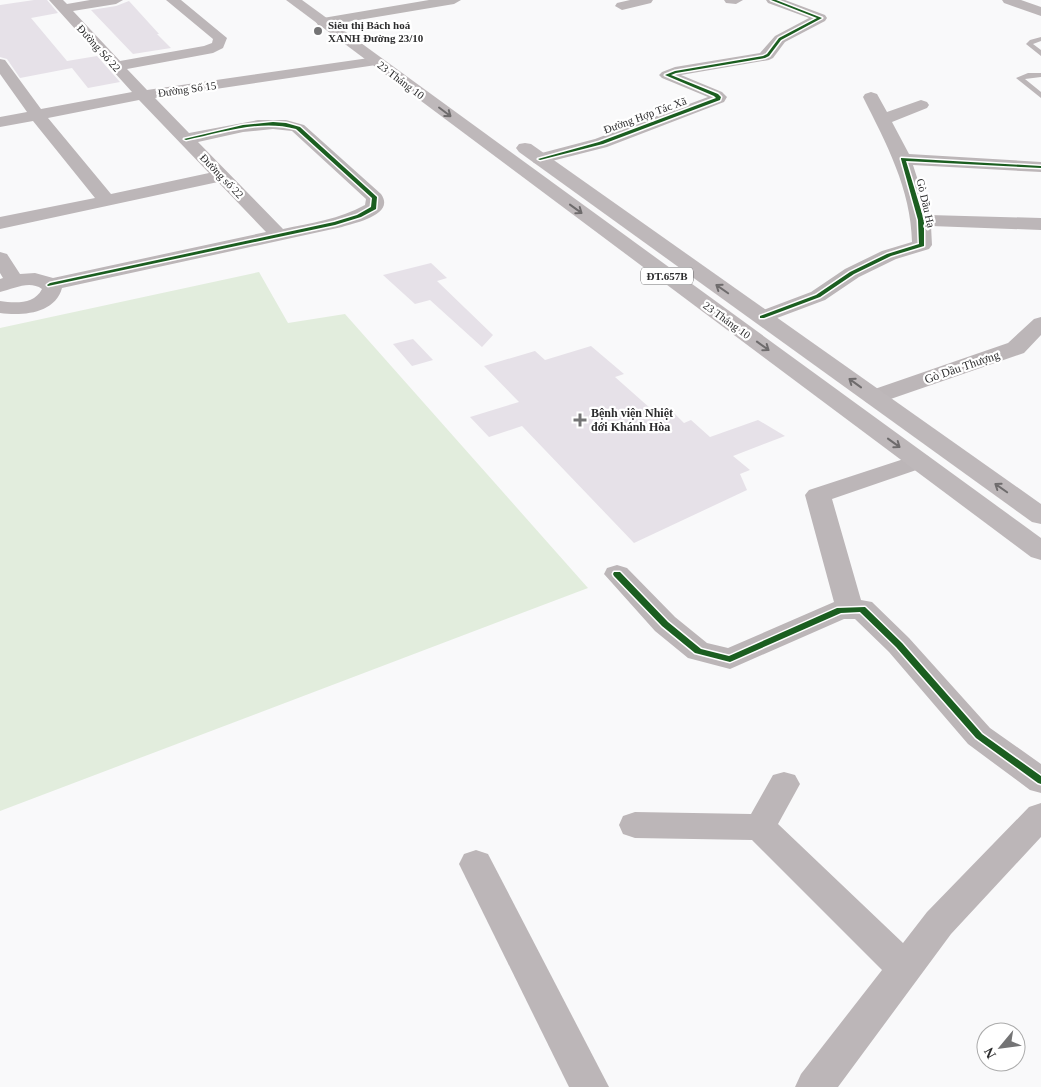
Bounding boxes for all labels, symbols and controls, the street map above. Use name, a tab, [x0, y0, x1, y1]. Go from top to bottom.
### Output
place label: Siêu thị Bách hoá XANH Đường 23/10	[328, 19, 424, 44]
street label: Đường Số 22	[75, 22, 123, 74]
marker: Siêu thị Bách hoá XANH Đường 23/10	[312, 25, 324, 37]
street label: 23 Tháng 10	[375, 59, 427, 102]
street label: Đường Số 15	[157, 79, 217, 99]
street label: Đường Hợp Tác Xã	[602, 94, 688, 136]
one-way arrow	[438, 107, 452, 117]
street label: Đường số 22	[198, 151, 246, 201]
street label: Gò Dầu Hạ	[915, 177, 938, 229]
one-way arrow	[569, 203, 582, 214]
road number: ĐT.657B	[641, 268, 693, 284]
one-way arrow	[716, 284, 730, 294]
street label: 23 Tháng 10	[701, 299, 753, 341]
one-way arrow	[756, 341, 769, 352]
street label: Gò Dầu Thượng	[923, 348, 1001, 386]
one-way arrow	[848, 378, 862, 388]
place label: Bệnh viện Nhiệt đới Khánh Hòa	[591, 406, 673, 434]
marker: Bệnh viện Nhiệt đới Khánh Hòa	[573, 413, 587, 427]
one-way arrow	[887, 437, 900, 448]
one-way arrow	[994, 483, 1008, 493]
north arrow	[976, 1022, 1026, 1072]
text: N	[981, 1045, 999, 1061]

